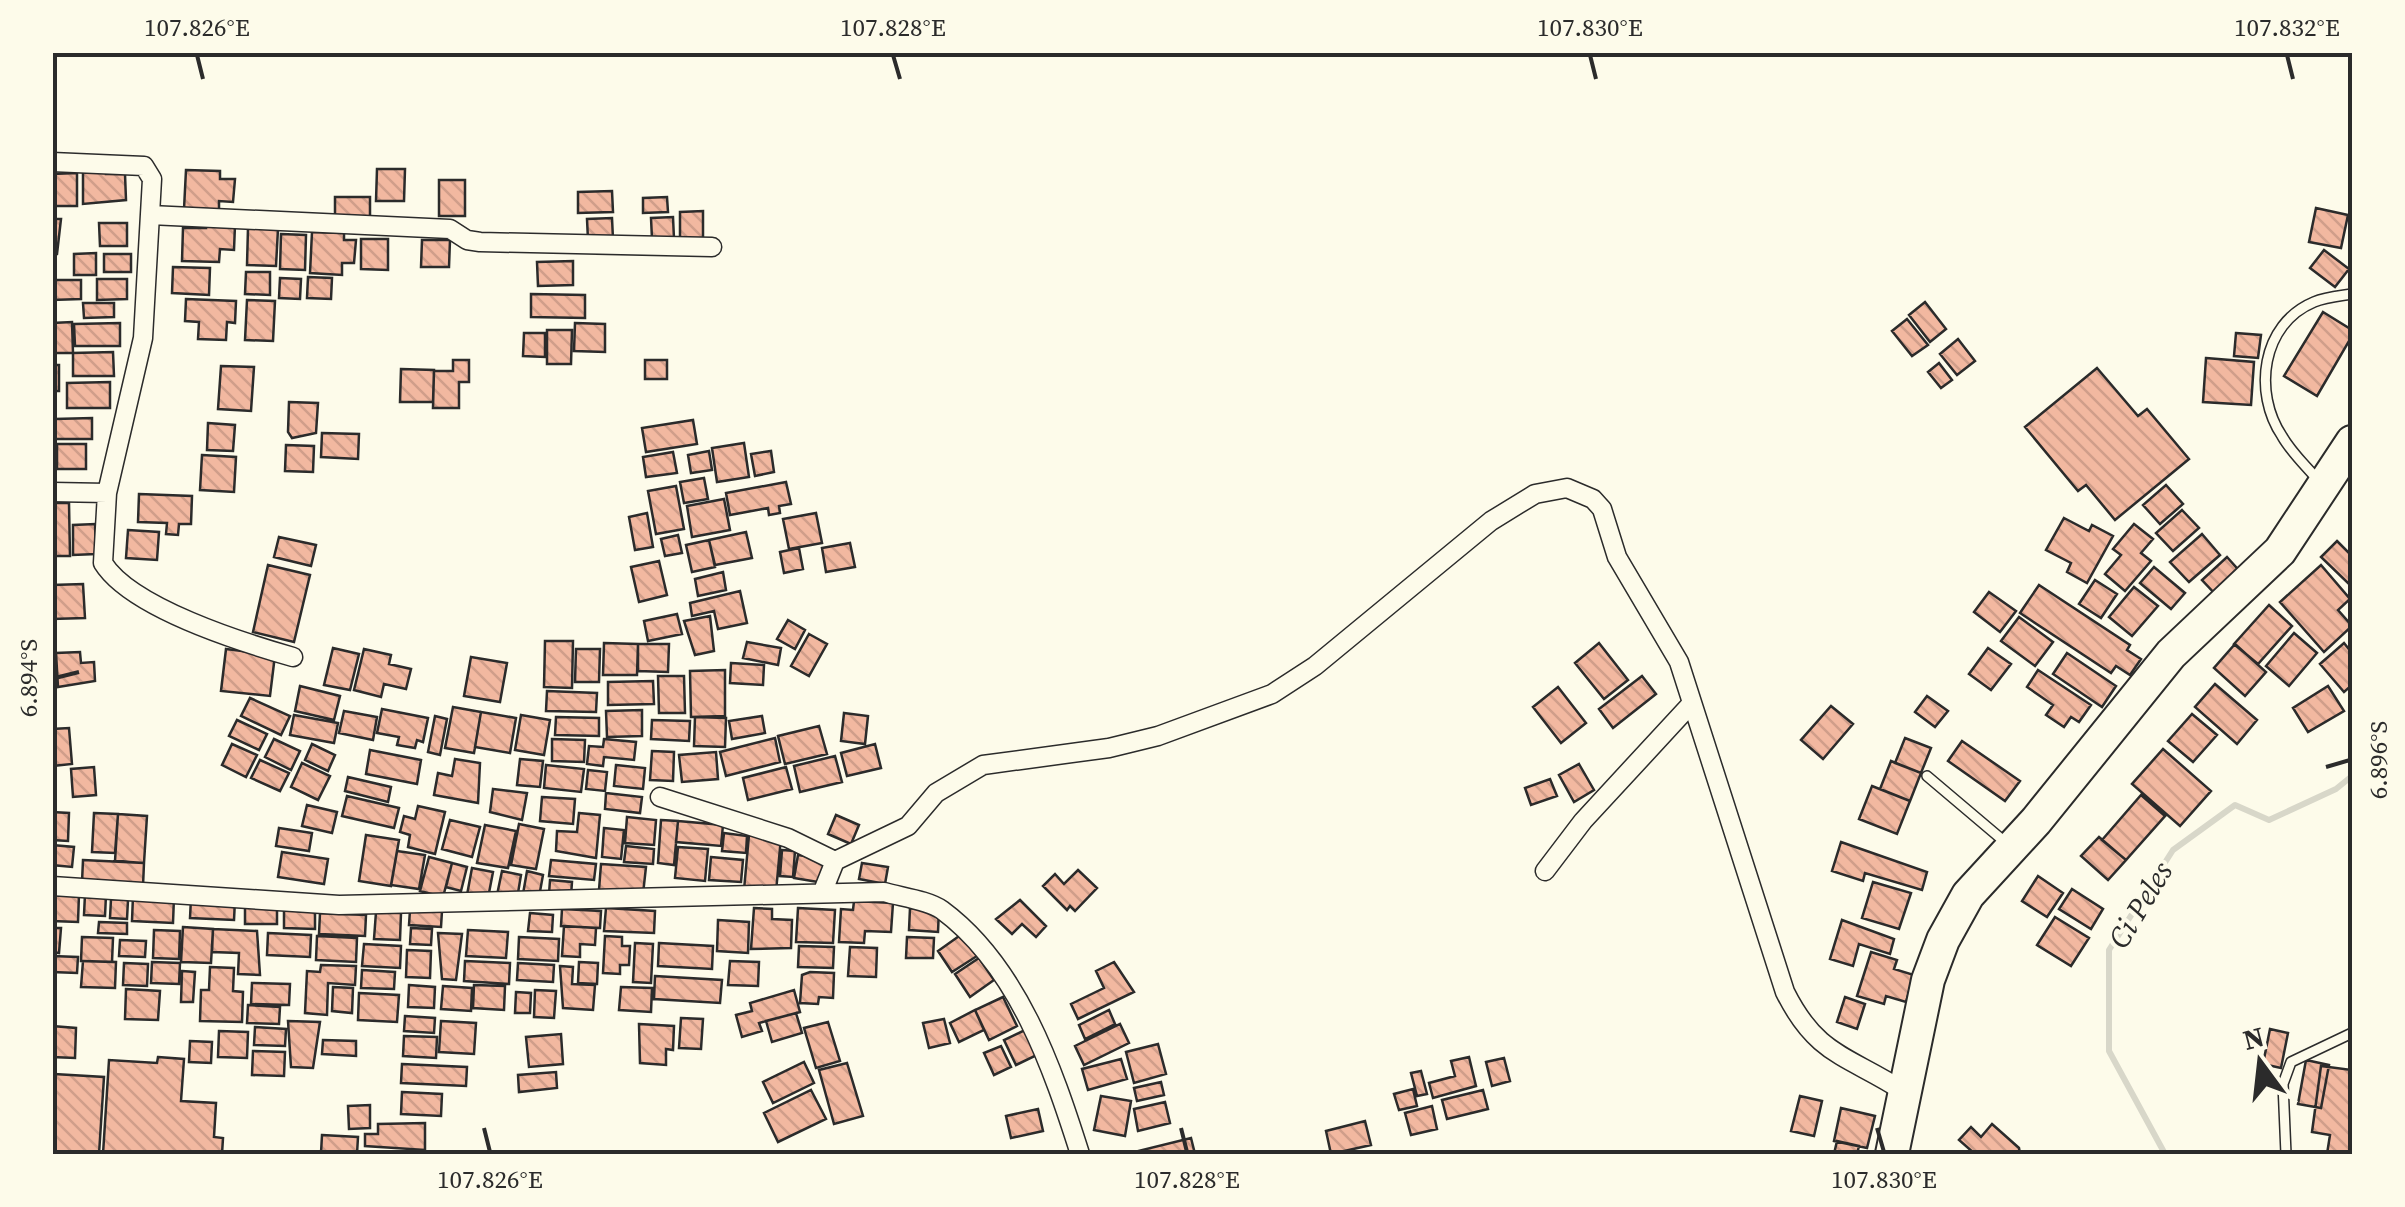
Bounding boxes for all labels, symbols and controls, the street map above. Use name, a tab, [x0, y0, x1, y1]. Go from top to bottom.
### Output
text: 107.826°E	[144, 10, 250, 44]
text: 107.828°E	[840, 10, 946, 44]
text: 107.830°E	[1537, 10, 1643, 44]
text: 107.832°E	[2234, 10, 2340, 44]
text: 6.894°S	[11, 639, 45, 717]
text: 6.896°S	[2361, 721, 2395, 799]
water label: Ci Peles	[2098, 854, 2182, 956]
north arrow	[2210, 1012, 2310, 1112]
text: N	[2239, 1017, 2268, 1059]
text: 107.826°E	[437, 1162, 543, 1196]
text: 107.828°E	[1134, 1162, 1240, 1196]
text: 107.830°E	[1831, 1162, 1937, 1196]

